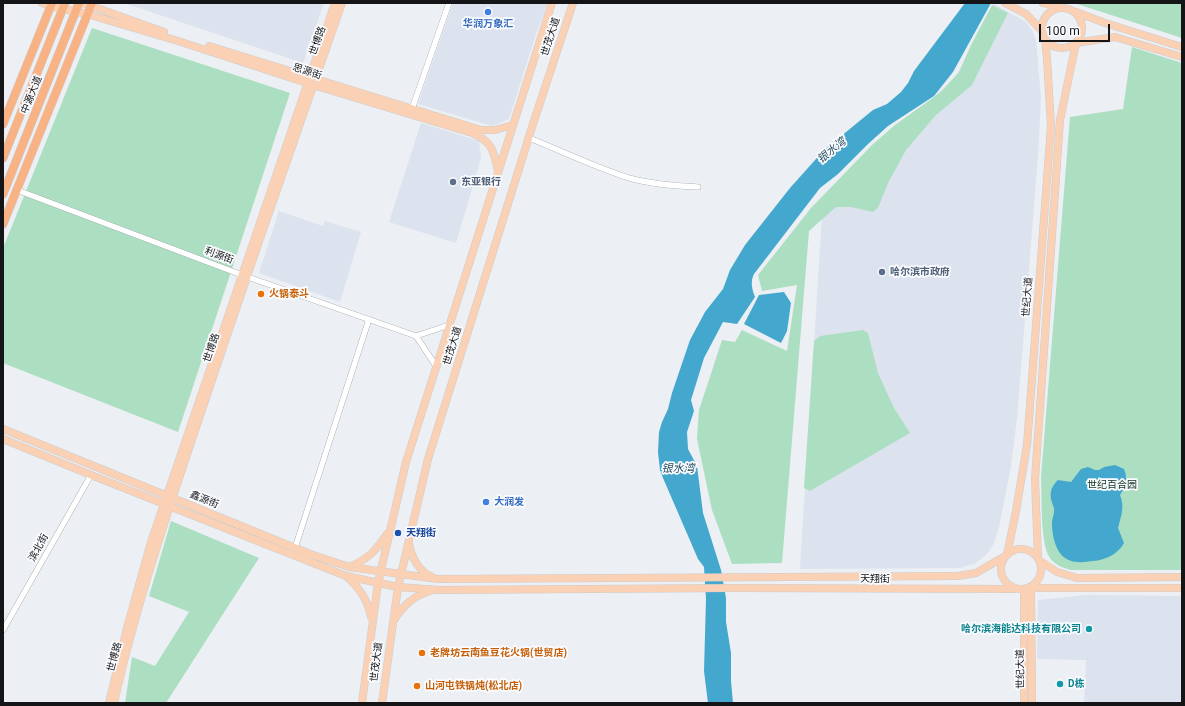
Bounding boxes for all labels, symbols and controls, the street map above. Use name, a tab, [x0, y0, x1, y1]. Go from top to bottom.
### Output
marker: 华润万象汇	[483, 7, 493, 17]
street label: 世茂大道	[539, 16, 563, 58]
scale bar	[1041, 16, 1112, 42]
place label: 华润万象汇	[463, 18, 513, 30]
text: 100 m	[1046, 24, 1080, 38]
street label: 世博路	[307, 25, 329, 57]
street label: 思源街	[291, 62, 323, 82]
street label: 中源大道	[19, 74, 45, 116]
water label: 银水湾	[815, 135, 849, 167]
place label: 东亚银行	[461, 176, 501, 188]
marker: 东亚银行	[448, 177, 458, 187]
street label: 利源街	[203, 245, 235, 267]
place label: 哈尔滨市政府	[890, 266, 950, 278]
marker: 哈尔滨市政府	[877, 267, 887, 277]
street label: 世纪大道	[1021, 277, 1035, 317]
place label: 火锅泰斗	[269, 288, 309, 300]
marker: 火锅泰斗	[256, 289, 266, 299]
street label: 世茂大道	[441, 325, 465, 367]
street label: 世博路	[201, 332, 223, 364]
water label: 银水湾	[662, 462, 694, 476]
park label: 世纪百合园	[1087, 479, 1137, 491]
street label: 鑫源街	[188, 489, 220, 511]
place label: 大润发	[494, 496, 524, 508]
marker: 大润发	[481, 497, 491, 507]
place label: 天翔街	[406, 527, 436, 539]
marker: 天翔街	[393, 528, 403, 538]
street label: 滨北街	[26, 532, 52, 564]
street label: 天翔街	[860, 573, 890, 585]
place label: 哈尔滨海能达科技有限公司	[961, 623, 1081, 635]
marker: 哈尔滨海能达科技有限公司	[1084, 624, 1094, 634]
street label: 世博路	[105, 641, 125, 673]
street label: 世茂大道	[369, 641, 385, 683]
place label: 老牌坊云南鱼豆花火锅(世贸店)	[430, 647, 567, 659]
marker: 老牌坊云南鱼豆花火锅(世贸店)	[417, 648, 427, 658]
street label: 世纪大道	[1015, 649, 1027, 689]
place label: D栋	[1068, 678, 1084, 690]
marker: D栋	[1055, 679, 1065, 689]
place label: 山河屯铁锅炖(松北店)	[425, 680, 522, 692]
marker: 山河屯铁锅炖(松北店)	[412, 681, 422, 691]

